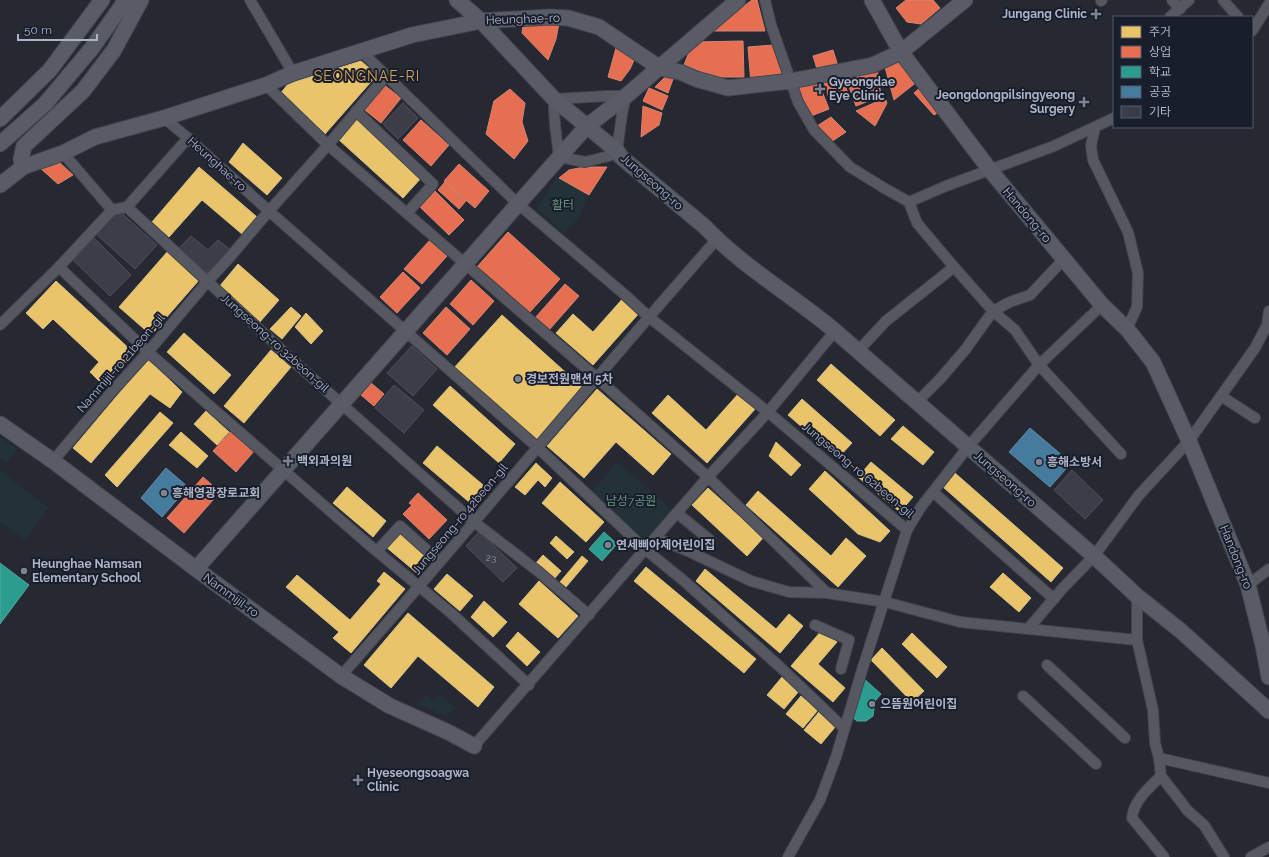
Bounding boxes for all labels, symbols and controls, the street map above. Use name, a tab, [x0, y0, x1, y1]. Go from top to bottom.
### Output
place label: Jungang Clinic	[1002, 7, 1087, 21]
marker: Jungang Clinic	[1090, 8, 1102, 20]
street label: Heunghae-ro	[486, 11, 560, 27]
scale bar	[18, 16, 97, 42]
legend	[1113, 16, 1253, 128]
text: 50 m	[24, 23, 52, 37]
text: 주거	[1149, 25, 1171, 39]
text: 상업	[1149, 45, 1171, 59]
text: 학교	[1149, 65, 1171, 79]
district label: SEONGNAE-RI	[314, 68, 420, 84]
place label: Gyeongdae Eye Clinic	[829, 75, 895, 103]
marker: Gyeongdae Eye Clinic	[814, 83, 826, 95]
text: 공공	[1149, 85, 1171, 99]
place label: Jeongdongpilsingyeong Surgery	[936, 88, 1075, 116]
marker: Jeongdongpilsingyeong Surgery	[1078, 96, 1090, 108]
text: 기타	[1149, 105, 1171, 119]
street label: Heunghae-ro	[185, 134, 249, 194]
street label: Jungseong-ro	[618, 151, 686, 213]
street label: Handong-ro	[1000, 185, 1054, 245]
park label: 활터	[552, 198, 574, 212]
street label: Jungseong-ro 32beon-gil	[218, 291, 332, 396]
street label: Nammijil-ro 21beon-gil	[74, 310, 168, 415]
place label: 경보전원맨션 5차	[526, 372, 613, 386]
marker: 경보전원맨션 5차	[513, 374, 523, 384]
street label: Jungseong-ro 62beon-gil	[799, 419, 917, 521]
street label: Jungseong-ro	[971, 448, 1039, 510]
place label: 백외과의원	[297, 454, 352, 468]
marker: 백외과의원	[282, 455, 294, 467]
place label: 흥해소방서	[1047, 455, 1102, 469]
marker: 흥해소방서	[1034, 457, 1044, 467]
street label: Jungseong-ro 42beon-gil	[409, 460, 511, 577]
place label: 흥해영광장로교회	[172, 486, 260, 500]
marker: 흥해영광장로교회	[159, 488, 169, 498]
park label: 남성7공원	[606, 494, 656, 508]
street label: Handong-ro	[1217, 523, 1255, 591]
place label: 연세삐아제어린이집	[616, 538, 715, 552]
marker: 연세삐아제어린이집	[603, 540, 613, 550]
house number: 23	[486, 552, 496, 563]
place label: Heunghae Namsan Elementary School	[32, 557, 142, 585]
marker: Heunghae Namsan Elementary School	[19, 566, 29, 576]
street label: Nammijil-ro	[201, 570, 261, 620]
place label: 으뜸원어린이집	[880, 697, 957, 711]
marker: 으뜸원어린이집	[867, 699, 877, 709]
place label: Hyeseongsoagwa Clinic	[367, 766, 469, 794]
marker: Hyeseongsoagwa Clinic	[352, 774, 364, 786]

